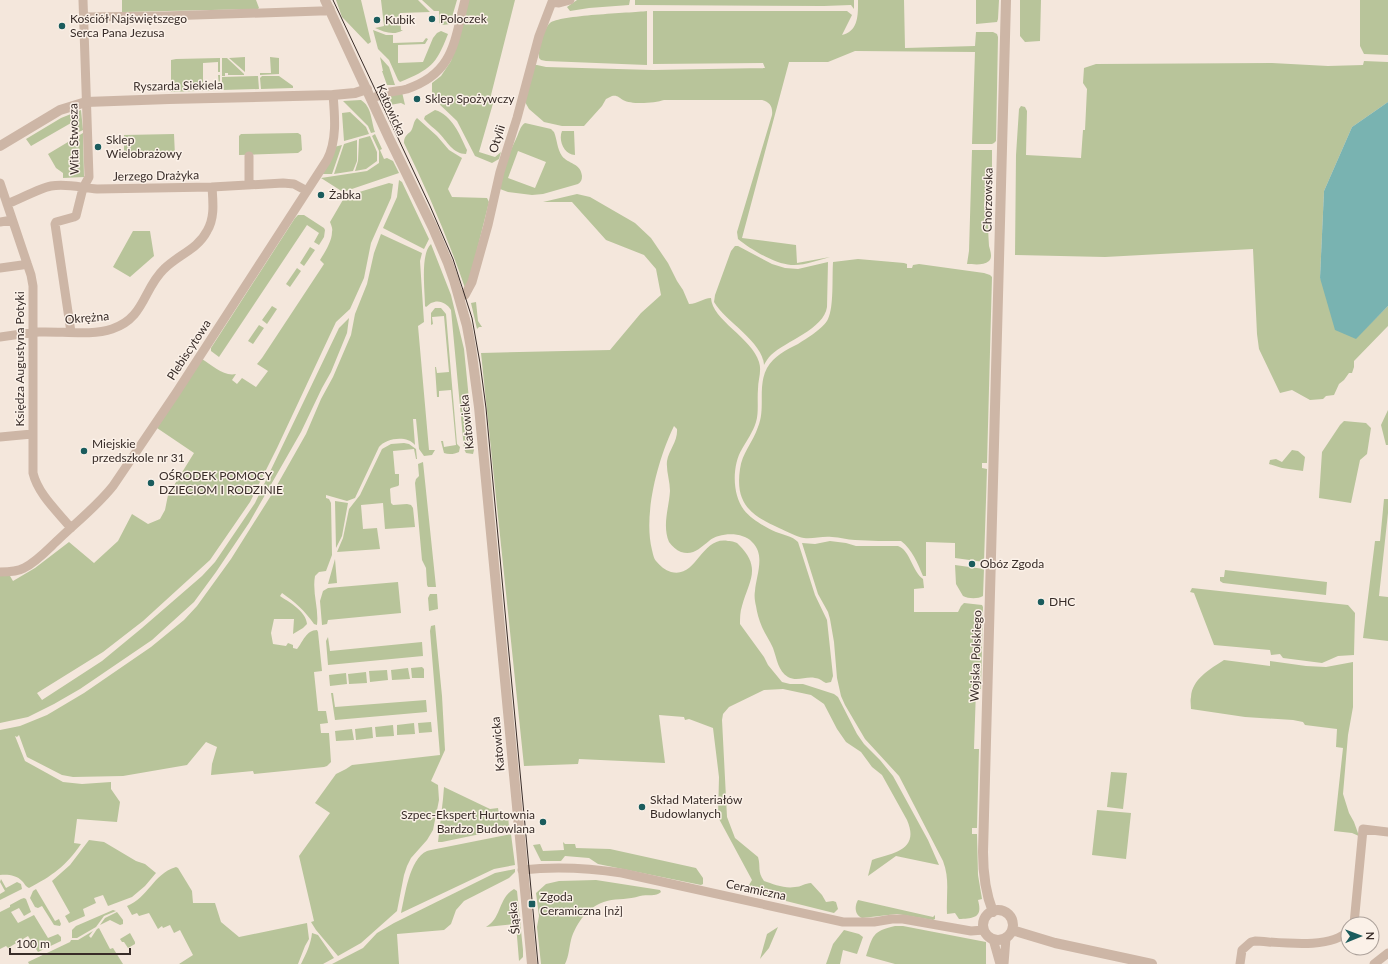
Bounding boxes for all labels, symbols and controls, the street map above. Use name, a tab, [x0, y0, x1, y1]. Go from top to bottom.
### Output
place label: Kościół Najświętszego Serca Pana Jezusa	[70, 11, 187, 40]
place label: Poloczek	[440, 11, 488, 26]
place label: Kubik	[385, 12, 416, 27]
marker: Poloczek	[427, 14, 437, 24]
marker: Kubik	[372, 15, 382, 25]
marker: Kościół Najświętszego Serca Pana Jezusa	[57, 21, 67, 31]
street label: Ryszarda Siekiela	[133, 77, 223, 94]
street label: Katowicka	[373, 82, 409, 138]
place label: Sklep Spożywczy	[425, 91, 515, 106]
marker: Sklep Spożywczy	[412, 94, 422, 104]
street label: Wita Stwosza	[65, 103, 82, 175]
street label: Otylii	[485, 123, 508, 155]
place label: Sklep Wielobrażowy	[106, 132, 183, 161]
marker: Sklep Wielobrażowy	[93, 142, 103, 152]
street label: Jerzego Drażyka	[113, 167, 199, 184]
street label: Chorzowska	[979, 168, 996, 232]
place label: Żabka	[329, 187, 361, 202]
marker: Żabka	[316, 190, 326, 200]
street label: Księdza Augustyna Potyki	[12, 291, 27, 427]
street label: Okrężna	[64, 308, 110, 327]
street label: Plebiscytowa	[163, 317, 214, 383]
street label: Katowicka	[456, 394, 477, 450]
place label: Miejskie przedszkole nr 31	[92, 436, 185, 465]
marker: Miejskie przedszkole nr 31	[79, 446, 89, 456]
place label: OŚRODEK POMOCY DZIECIOM I RODZINIE	[159, 468, 283, 497]
marker: OŚRODEK POMOCY DZIECIOM I RODZINIE	[146, 478, 156, 488]
place label: Obóz Zgoda	[980, 556, 1044, 571]
marker: Obóz Zgoda	[967, 559, 977, 569]
place label: DHC	[1049, 594, 1075, 609]
marker: DHC	[1036, 597, 1046, 607]
street label: Wojska Polskiego	[966, 610, 985, 702]
street label: Katowicka	[488, 716, 507, 772]
place label: Skład Materiałów Budowlanych	[650, 792, 743, 821]
marker: Skład Materiałów Budowlanych	[637, 802, 647, 812]
place label: Szpec-Ekspert Hurtownia Bardzo Budowlana	[401, 807, 535, 836]
marker: Szpec-Ekspert Hurtownia Bardzo Budowlana	[538, 817, 548, 827]
street label: Ceramiczna	[725, 876, 788, 903]
place label: Zgoda Ceramiczna [nż]	[540, 889, 623, 918]
marker: Zgoda Ceramiczna [nż]	[527, 899, 537, 909]
street label: Śląska	[504, 901, 523, 935]
north arrow	[1340, 916, 1380, 956]
scale bar	[10, 930, 130, 956]
text: N	[1364, 931, 1377, 940]
text: 100 m	[16, 936, 50, 951]

